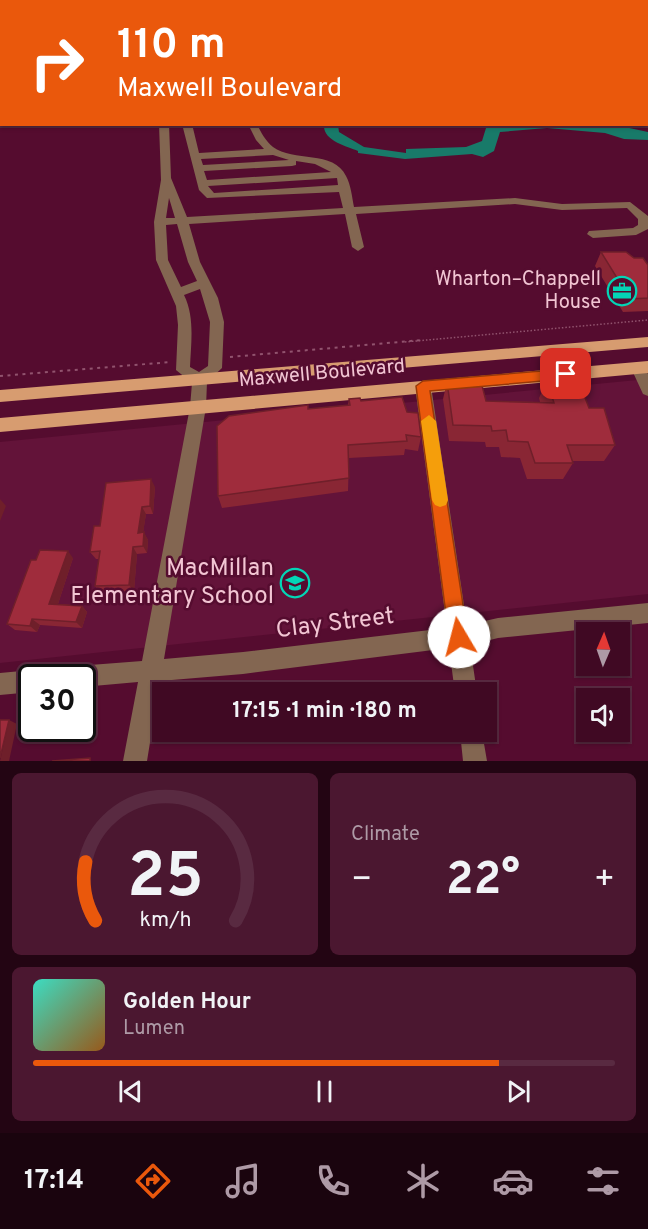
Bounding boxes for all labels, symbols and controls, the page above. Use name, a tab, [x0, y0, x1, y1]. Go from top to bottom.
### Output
text: 110 m	[117, 20, 226, 73]
icon: right	[18, 24, 96, 102]
text: Maxwell Boulevard	[117, 72, 342, 106]
place label: Wharton–Chappell House	[435, 267, 601, 316]
office icon: Wharton–Chappell House	[606, 275, 638, 307]
pin	[540, 348, 591, 399]
street label: Maxwell Boulevard	[238, 354, 406, 394]
icon: arrive	[549, 357, 582, 390]
place label: MacMillan Elementary School	[70, 554, 274, 612]
school or university icon: MacMillan Elementary School	[279, 567, 311, 599]
street label: Clay Street	[274, 602, 396, 646]
position arrow	[427, 605, 491, 669]
north arrow	[576, 622, 630, 676]
map controls	[576, 622, 630, 742]
speed limit sign: 30	[18, 664, 96, 742]
button: sound	[576, 688, 630, 742]
text: 17:15 · 1 min · 180 m	[232, 698, 417, 725]
text: Climate	[351, 822, 420, 848]
text: 25	[127, 840, 203, 919]
text: 22°	[446, 853, 520, 910]
text: −	[351, 860, 372, 902]
text: +	[594, 860, 615, 902]
text: km/h	[139, 907, 191, 934]
text: Golden Hour	[123, 989, 251, 1016]
text: Lumen	[123, 1016, 185, 1042]
icon: previous	[114, 1075, 147, 1108]
icon: pause	[308, 1075, 341, 1108]
icon: next	[502, 1075, 535, 1108]
icon: directions	[132, 1160, 174, 1202]
icon: music	[222, 1160, 264, 1202]
icon: phone	[312, 1160, 354, 1202]
icon: climate	[402, 1160, 444, 1202]
icon: car	[492, 1160, 534, 1202]
icon: filters	[582, 1160, 624, 1202]
text: 17:14	[24, 1164, 84, 1198]

